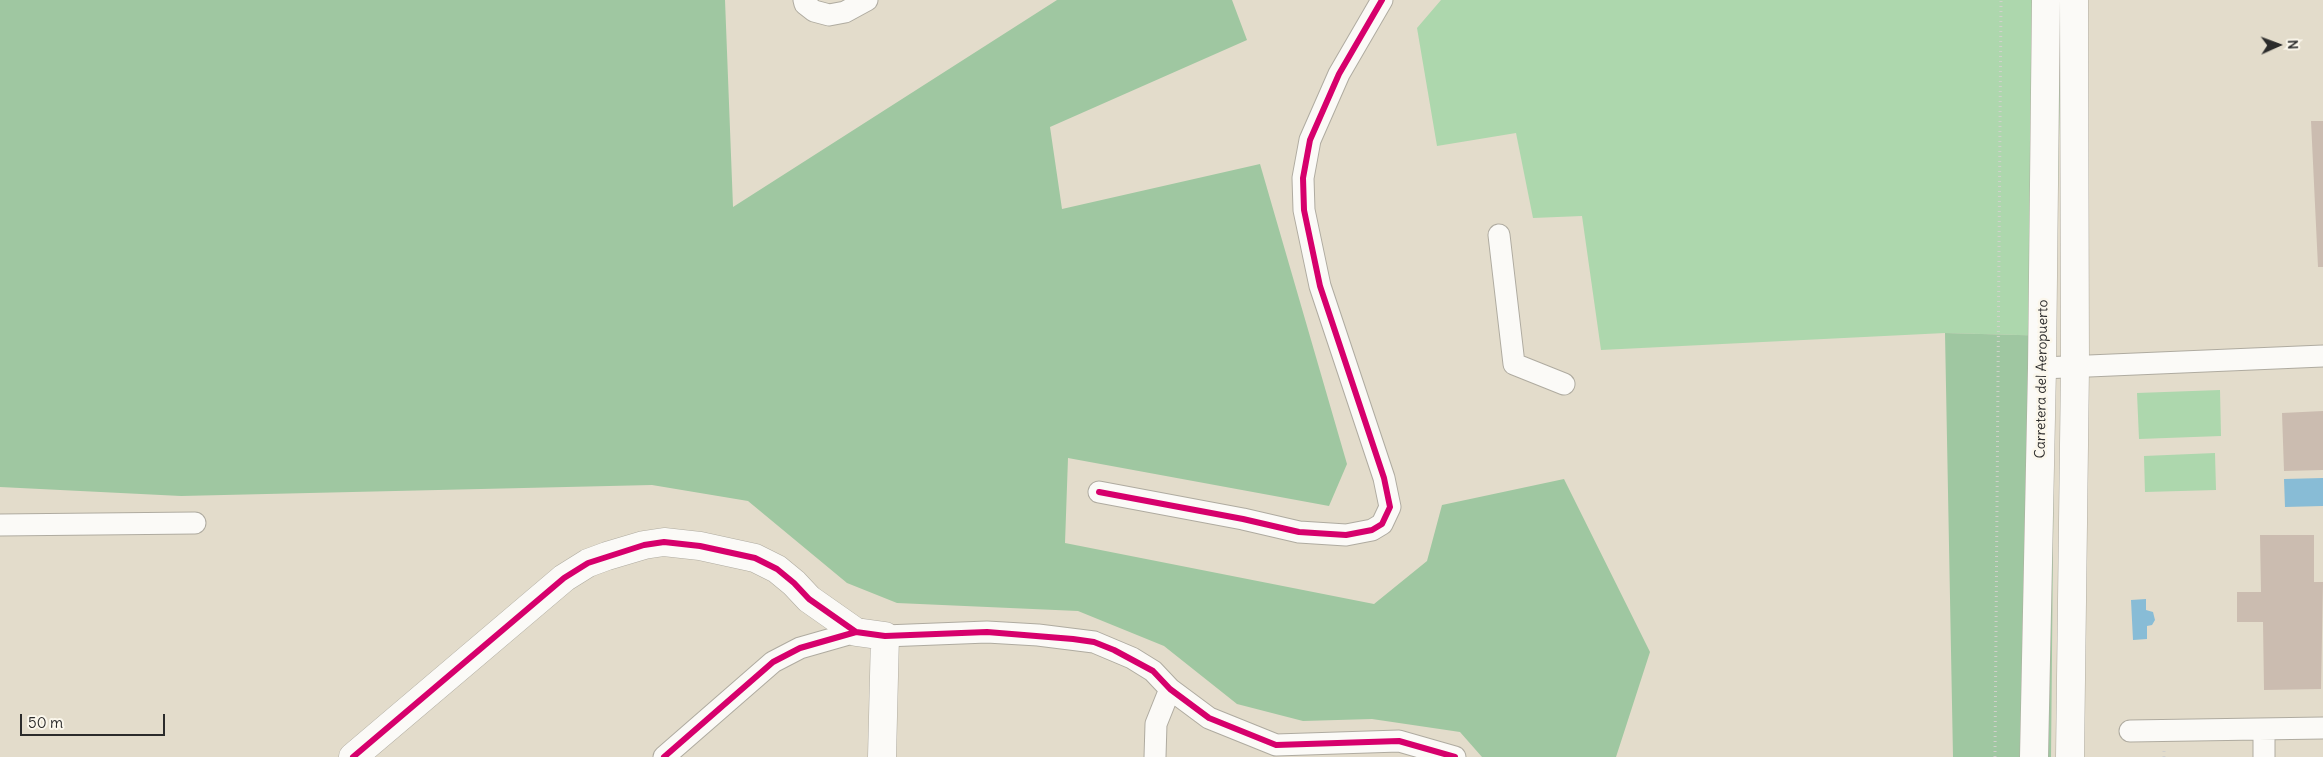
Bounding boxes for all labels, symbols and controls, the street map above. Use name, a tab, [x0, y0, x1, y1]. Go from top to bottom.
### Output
north arrow	[2253, 20, 2303, 70]
text: N	[2284, 39, 2302, 50]
street label: Carretera del Aeropuerto	[2032, 299, 2052, 459]
scale bar	[22, 704, 168, 736]
text: 50 m	[28, 713, 63, 732]

